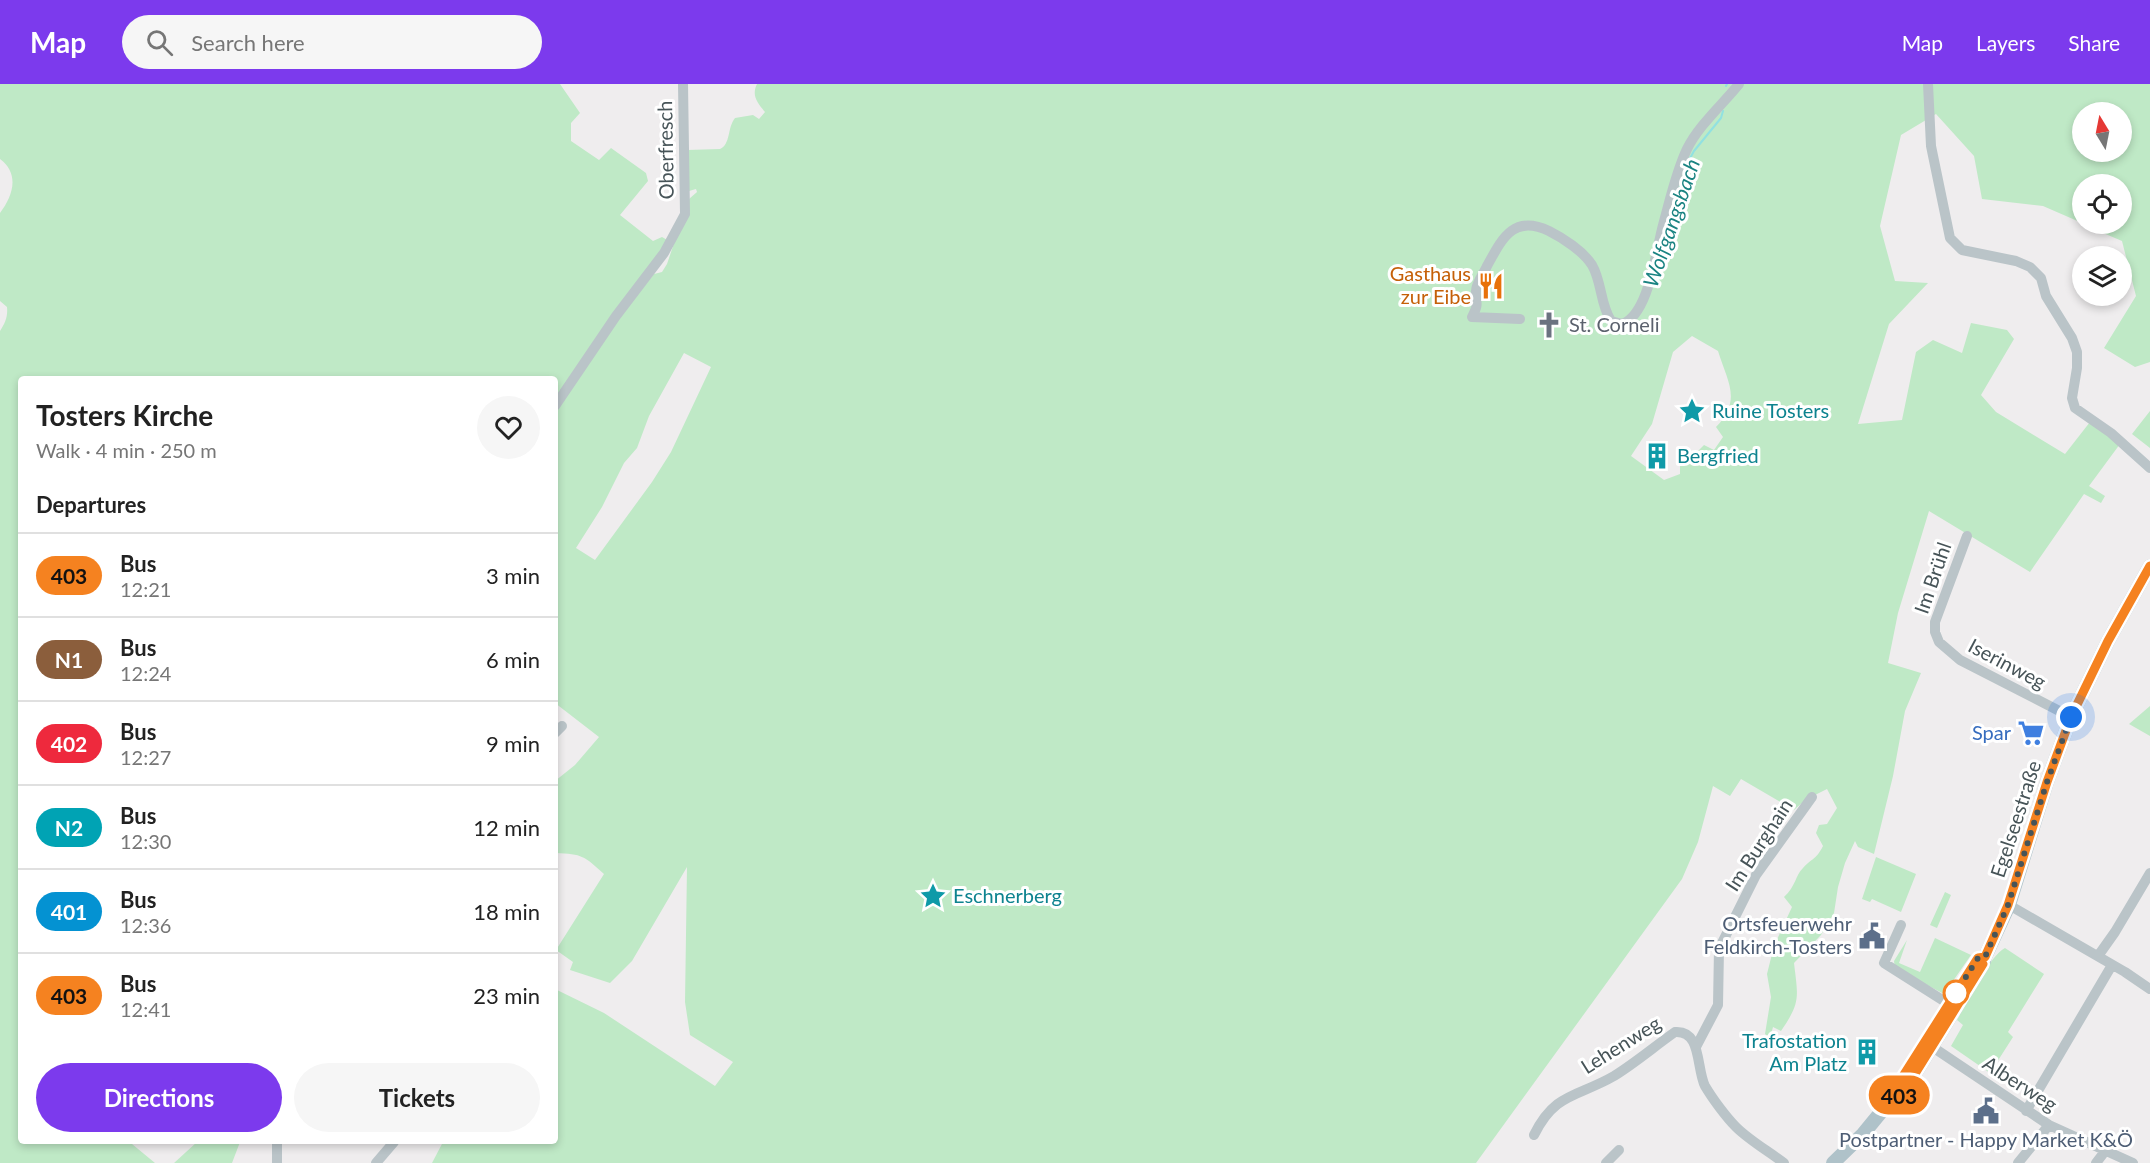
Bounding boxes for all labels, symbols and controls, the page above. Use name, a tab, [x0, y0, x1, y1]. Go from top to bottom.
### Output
search box	[122, 15, 542, 69]
text: Map	[30, 25, 86, 59]
icon: search	[143, 26, 176, 59]
text: Search here	[191, 29, 305, 56]
text: Map	[1902, 30, 1943, 55]
text: Layers	[1976, 30, 2035, 55]
text: Share	[2068, 30, 2120, 55]
street label: Oberfresch	[652, 100, 678, 200]
north arrow	[2072, 102, 2132, 162]
map controls	[2072, 102, 2132, 306]
water label: Wolfgangsbach	[1637, 155, 1704, 290]
button: locate	[2072, 174, 2132, 234]
button: layers	[2072, 246, 2132, 306]
place label: Gasthaus zur Eibe	[1390, 261, 1471, 308]
restaurant icon: Gasthaus zur Eibe	[1476, 271, 1506, 301]
church icon: St. Corneli	[1534, 310, 1564, 340]
place label: St. Corneli	[1569, 312, 1659, 336]
button: heart	[477, 396, 540, 459]
place icon: Ruine Tosters	[1677, 396, 1707, 426]
text: Tosters Kirche	[36, 398, 213, 432]
place label: Ruine Tosters	[1712, 398, 1829, 422]
text: Walk · 4 min · 250 m	[36, 438, 217, 462]
building icon: Bergfried	[1642, 441, 1672, 471]
place label: Bergfried	[1677, 443, 1759, 467]
text: Departures	[36, 491, 146, 518]
street label: Im Brühl	[1909, 539, 1955, 617]
text: Bus	[120, 550, 156, 577]
text: 3 min	[486, 562, 540, 589]
text: 403	[51, 563, 87, 588]
text: 12:21	[120, 577, 171, 601]
street label: Iserinweg	[1965, 633, 2050, 693]
text: Bus	[120, 634, 156, 661]
text: 6 min	[486, 646, 540, 673]
text: N1	[55, 647, 83, 672]
text: 12:24	[120, 661, 171, 685]
your location	[2056, 702, 2086, 732]
text: Bus	[120, 718, 156, 745]
supermarket icon: Spar	[2016, 718, 2046, 748]
place label: Spar	[1972, 720, 2012, 744]
text: 9 min	[486, 730, 540, 757]
text: 402	[51, 731, 87, 756]
text: 12:27	[120, 745, 171, 769]
street label: Egelseestraße	[1985, 757, 2045, 880]
street label: Im Burghain	[1719, 794, 1797, 895]
text: Bus	[120, 802, 156, 829]
text: 12 min	[473, 814, 540, 841]
text: N2	[55, 815, 83, 840]
text: 12:30	[120, 829, 171, 853]
place icon: Eschnerberg	[918, 881, 948, 911]
place label: Eschnerberg	[953, 883, 1062, 907]
text: Bus	[120, 886, 156, 913]
text: 18 min	[473, 898, 540, 925]
text: 401	[51, 899, 87, 924]
place label: Ortsfeuerwehr Feldkirch-Tosters	[1703, 911, 1853, 958]
text: 12:36	[120, 913, 171, 937]
public building icon: Ortsfeuerwehr Feldkirch-Tosters	[1857, 921, 1887, 951]
text: Bus	[120, 970, 156, 997]
unlabelled marker	[1943, 980, 1969, 1006]
text: 23 min	[473, 982, 540, 1009]
text: 403	[51, 983, 87, 1008]
text: 12:41	[120, 997, 171, 1021]
street label: Lehenweg	[1576, 1010, 1665, 1078]
place label: Trafostation Am Platz	[1742, 1028, 1847, 1075]
building icon: Trafostation Am Platz	[1852, 1037, 1882, 1067]
street label: Alberweg	[1979, 1050, 2062, 1116]
button: Directions	[36, 1063, 282, 1132]
button: Tickets	[294, 1063, 540, 1132]
line badge: 403	[1864, 1076, 1934, 1114]
text: 403	[1881, 1083, 1917, 1108]
public building icon: Postpartner - Happy Market K&Ö	[1971, 1096, 2001, 1126]
place label: Postpartner - Happy Market K&Ö	[1839, 1127, 2133, 1151]

